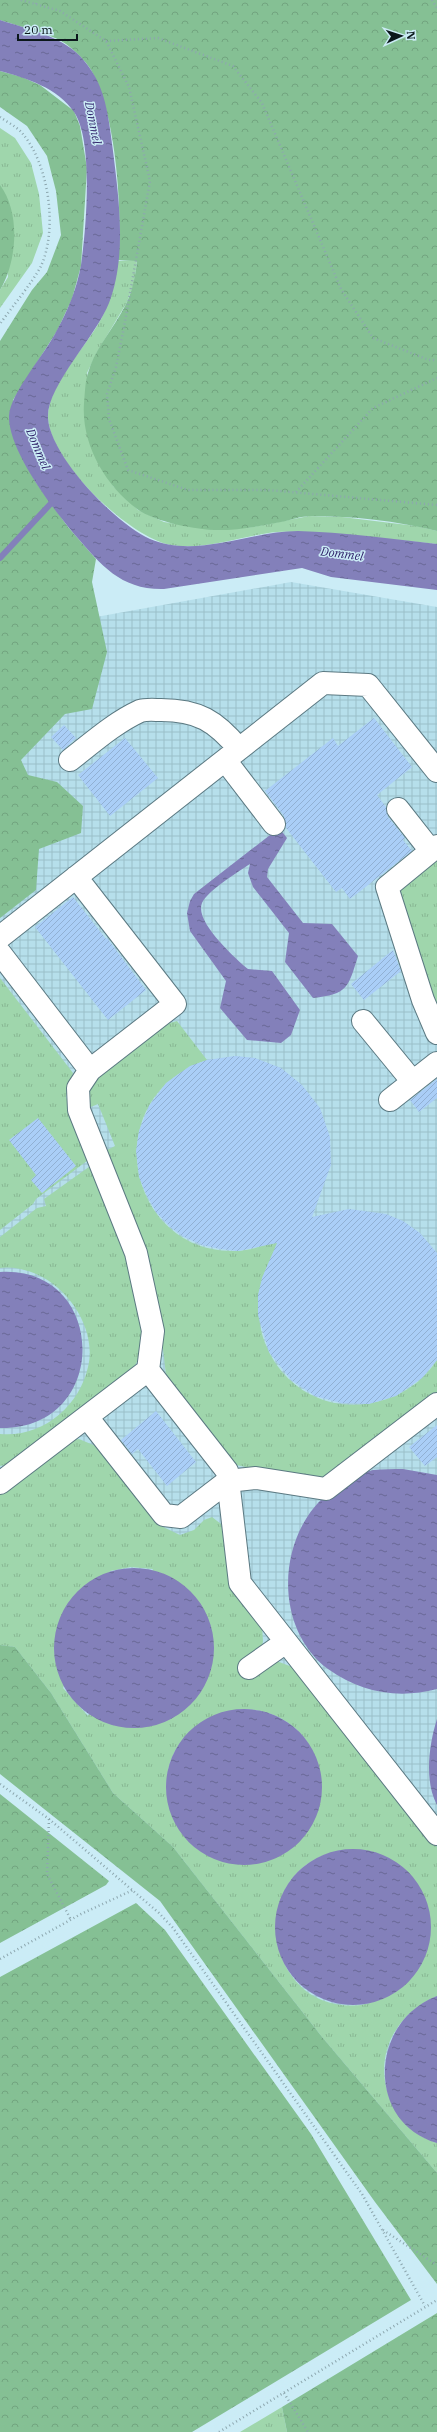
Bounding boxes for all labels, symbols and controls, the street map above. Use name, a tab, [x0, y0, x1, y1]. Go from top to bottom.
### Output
scale bar	[18, 16, 77, 42]
north arrow	[381, 16, 421, 56]
text: 20 m	[24, 22, 53, 37]
text: N	[404, 31, 418, 40]
water label: Dommel	[82, 99, 105, 146]
water label: Dommel	[23, 425, 54, 472]
water label: Dommel	[319, 543, 365, 564]

